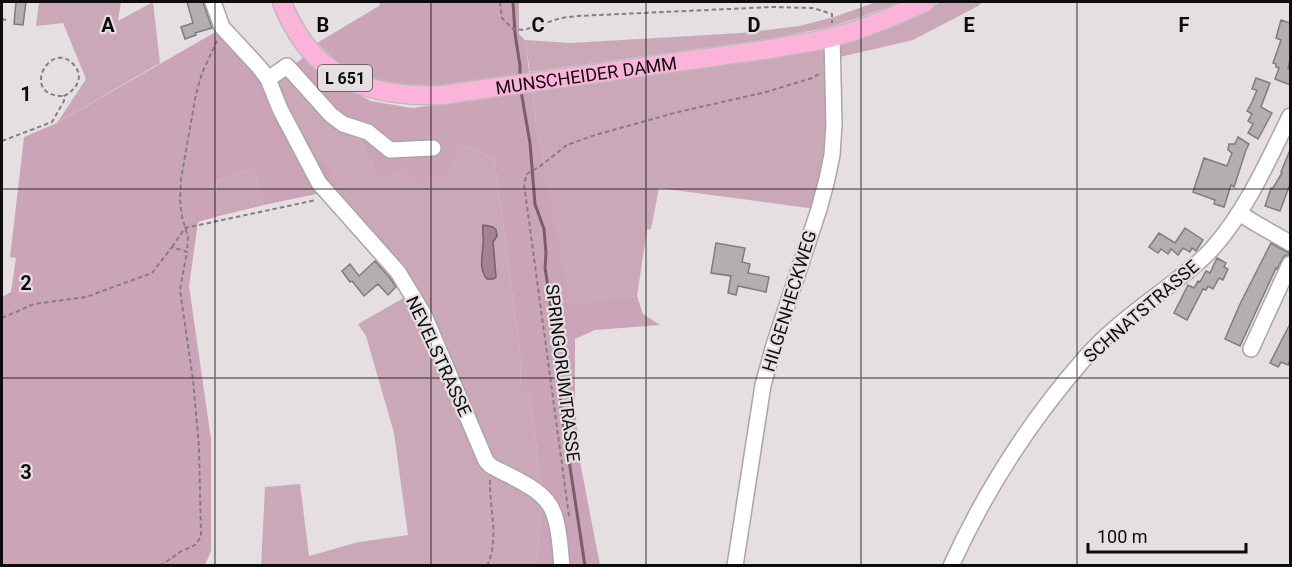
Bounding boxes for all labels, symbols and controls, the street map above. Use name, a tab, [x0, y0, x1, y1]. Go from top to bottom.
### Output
text: A	[101, 13, 115, 37]
text: B	[317, 13, 329, 37]
text: C	[531, 13, 545, 37]
text: D	[748, 13, 761, 37]
text: E	[963, 13, 975, 37]
text: F	[1179, 13, 1190, 37]
street label: MUNSCHEIDER DAMM	[494, 52, 678, 98]
road number: L 651	[318, 65, 372, 91]
text: 1	[20, 82, 32, 106]
street label: HILGENHECKWEG	[758, 228, 820, 374]
street label: SCHNATSTRASSE	[1079, 255, 1203, 367]
text: 2	[20, 271, 32, 295]
street label: SPRINGORUMTRASSE	[542, 283, 584, 463]
street label: NEVELSTRASSE	[402, 293, 476, 419]
text: 3	[20, 460, 32, 484]
scale bar	[1088, 516, 1246, 554]
text: 100 m	[1097, 526, 1148, 547]

